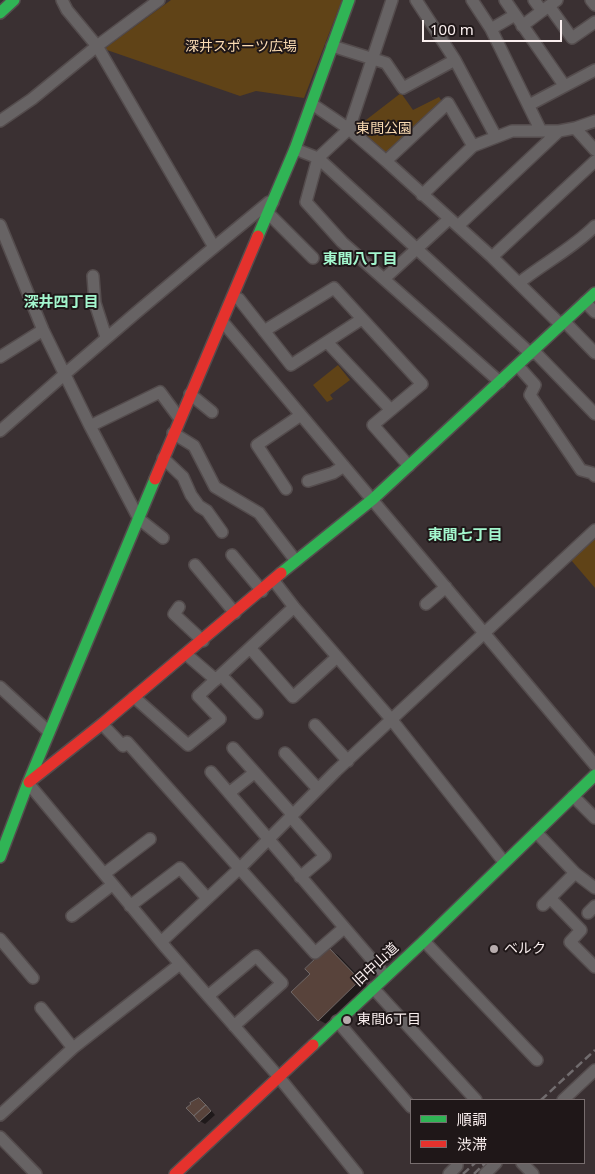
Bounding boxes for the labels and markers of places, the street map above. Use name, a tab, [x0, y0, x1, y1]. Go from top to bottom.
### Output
place label: ベルク	[504, 941, 546, 957]
marker: ベルク	[488, 943, 500, 955]
place label: 東間6丁目	[357, 1012, 421, 1028]
marker: 東間6丁目	[341, 1014, 353, 1026]

